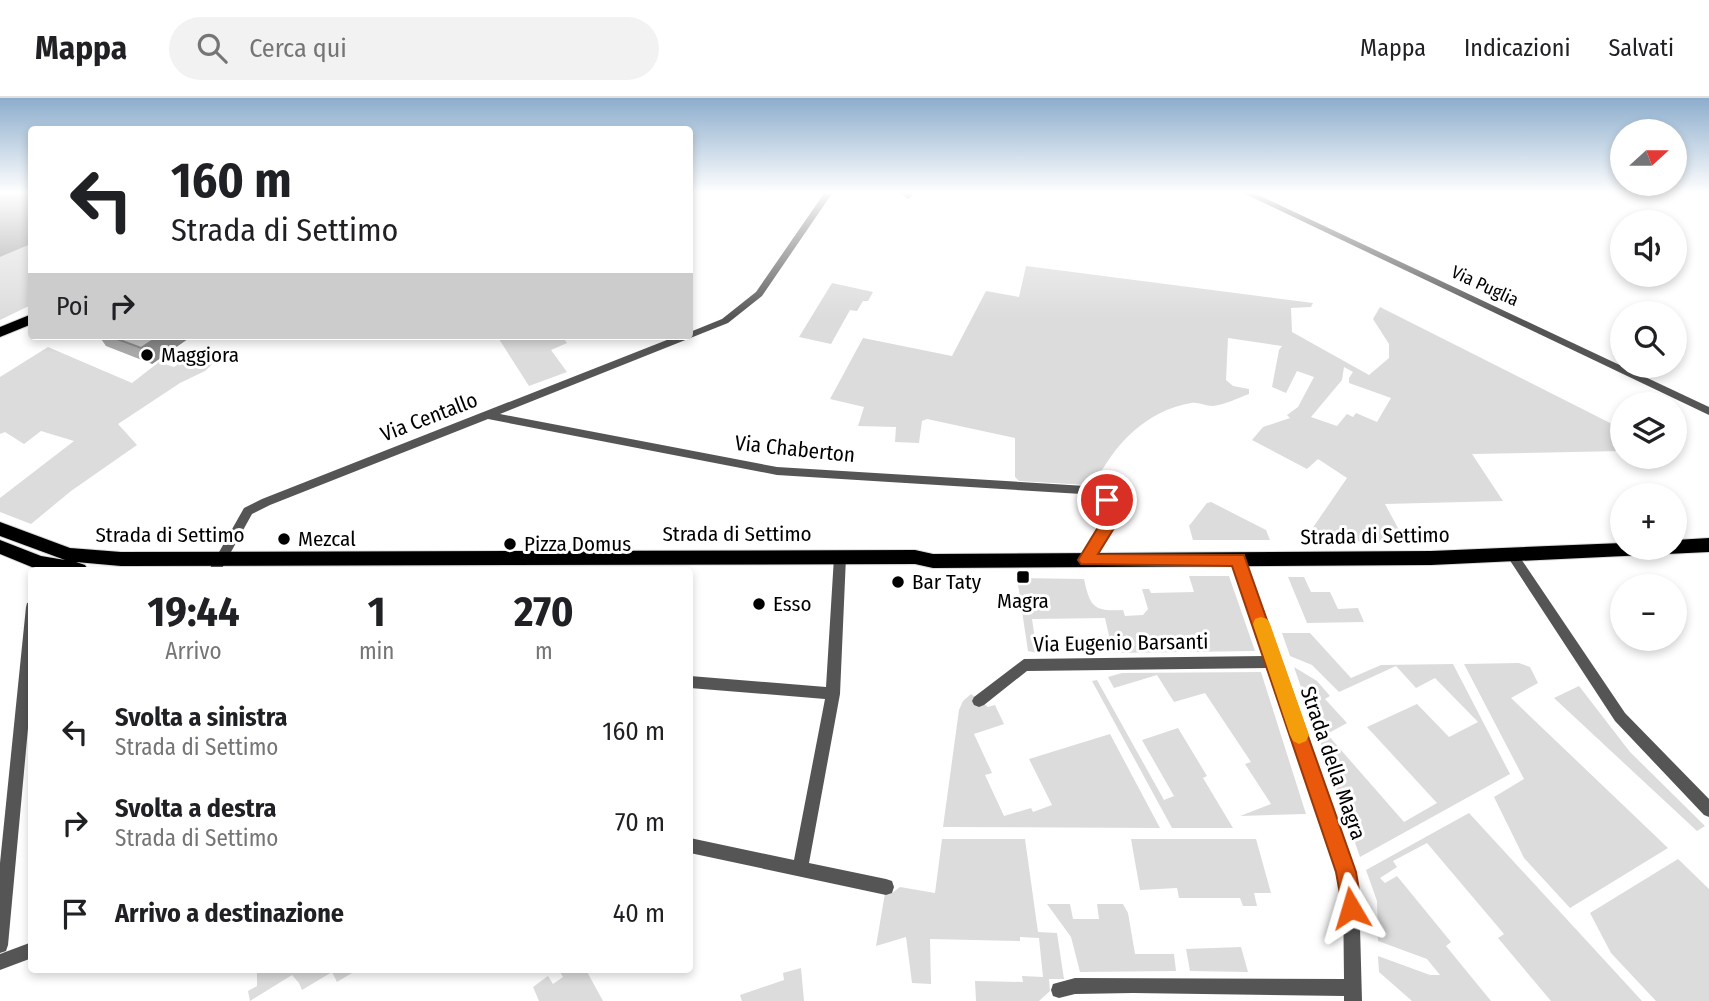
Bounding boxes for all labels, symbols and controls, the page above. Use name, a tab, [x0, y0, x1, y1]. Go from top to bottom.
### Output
search box	[169, 17, 659, 80]
text: Mappa	[35, 28, 127, 68]
icon: search	[193, 29, 231, 67]
text: Cerca qui	[249, 33, 347, 64]
text: Mappa	[1360, 34, 1426, 62]
text: Indicazioni	[1464, 34, 1570, 62]
text: Salvati	[1608, 34, 1674, 62]
north arrow	[1610, 119, 1687, 196]
map controls	[1610, 119, 1687, 651]
text: 160 m	[171, 151, 292, 210]
icon: left	[56, 154, 147, 245]
button: sound	[1610, 210, 1687, 287]
text: Strada di Settimo	[171, 211, 398, 249]
street label: Via Puglia	[1448, 261, 1522, 311]
icon: right	[103, 287, 141, 325]
text: Poi	[56, 291, 89, 322]
button: search	[1610, 301, 1687, 378]
place label: Maggiora	[161, 342, 239, 368]
marker: Maggiora	[139, 347, 155, 363]
street label: Via Centallo	[377, 387, 481, 447]
button: layers	[1610, 392, 1687, 469]
street label: Via Chaberton	[734, 430, 856, 468]
pin	[1077, 470, 1137, 530]
icon: arrive	[1088, 481, 1126, 519]
button: +	[1610, 483, 1687, 560]
street label: Strada di Settimo	[662, 521, 812, 547]
street label: Strada di Settimo	[95, 522, 245, 548]
street label: Strada di Settimo	[1300, 522, 1450, 550]
place label: Mezcal	[298, 526, 356, 552]
marker: Mezcal	[276, 531, 292, 547]
place label: Pizza Domus	[524, 531, 631, 557]
marker: Pizza Domus	[502, 536, 518, 552]
place label: Bar Taty	[912, 569, 982, 595]
marker: Magra	[1015, 569, 1031, 585]
marker: Bar Taty	[890, 574, 906, 590]
button: −	[1610, 574, 1687, 651]
text: 19:44	[147, 587, 239, 637]
text: 1	[368, 587, 386, 637]
text: 270	[514, 587, 574, 637]
place label: Magra	[997, 588, 1049, 614]
place label: Esso	[773, 591, 812, 617]
marker: Esso	[751, 596, 767, 612]
street label: Via Eugenio Barsanti	[1033, 628, 1209, 658]
text: Arrivo	[165, 637, 222, 665]
text: min	[359, 637, 395, 665]
text: m	[535, 637, 553, 665]
street label: Strada della Magra	[1295, 683, 1371, 843]
text: Svolta a sinistra	[115, 702, 287, 733]
icon: left	[56, 713, 94, 751]
text: 160 m	[602, 716, 665, 747]
text: Strada di Settimo	[115, 733, 278, 761]
text: Svolta a destra	[115, 793, 276, 824]
icon: right	[56, 804, 94, 842]
text: 70 m	[615, 807, 665, 838]
text: Strada di Settimo	[115, 824, 278, 852]
position arrow	[1314, 871, 1388, 945]
icon: arrive	[56, 895, 94, 933]
text: Arrivo a destinazione	[115, 898, 344, 929]
text: 40 m	[613, 898, 665, 929]

